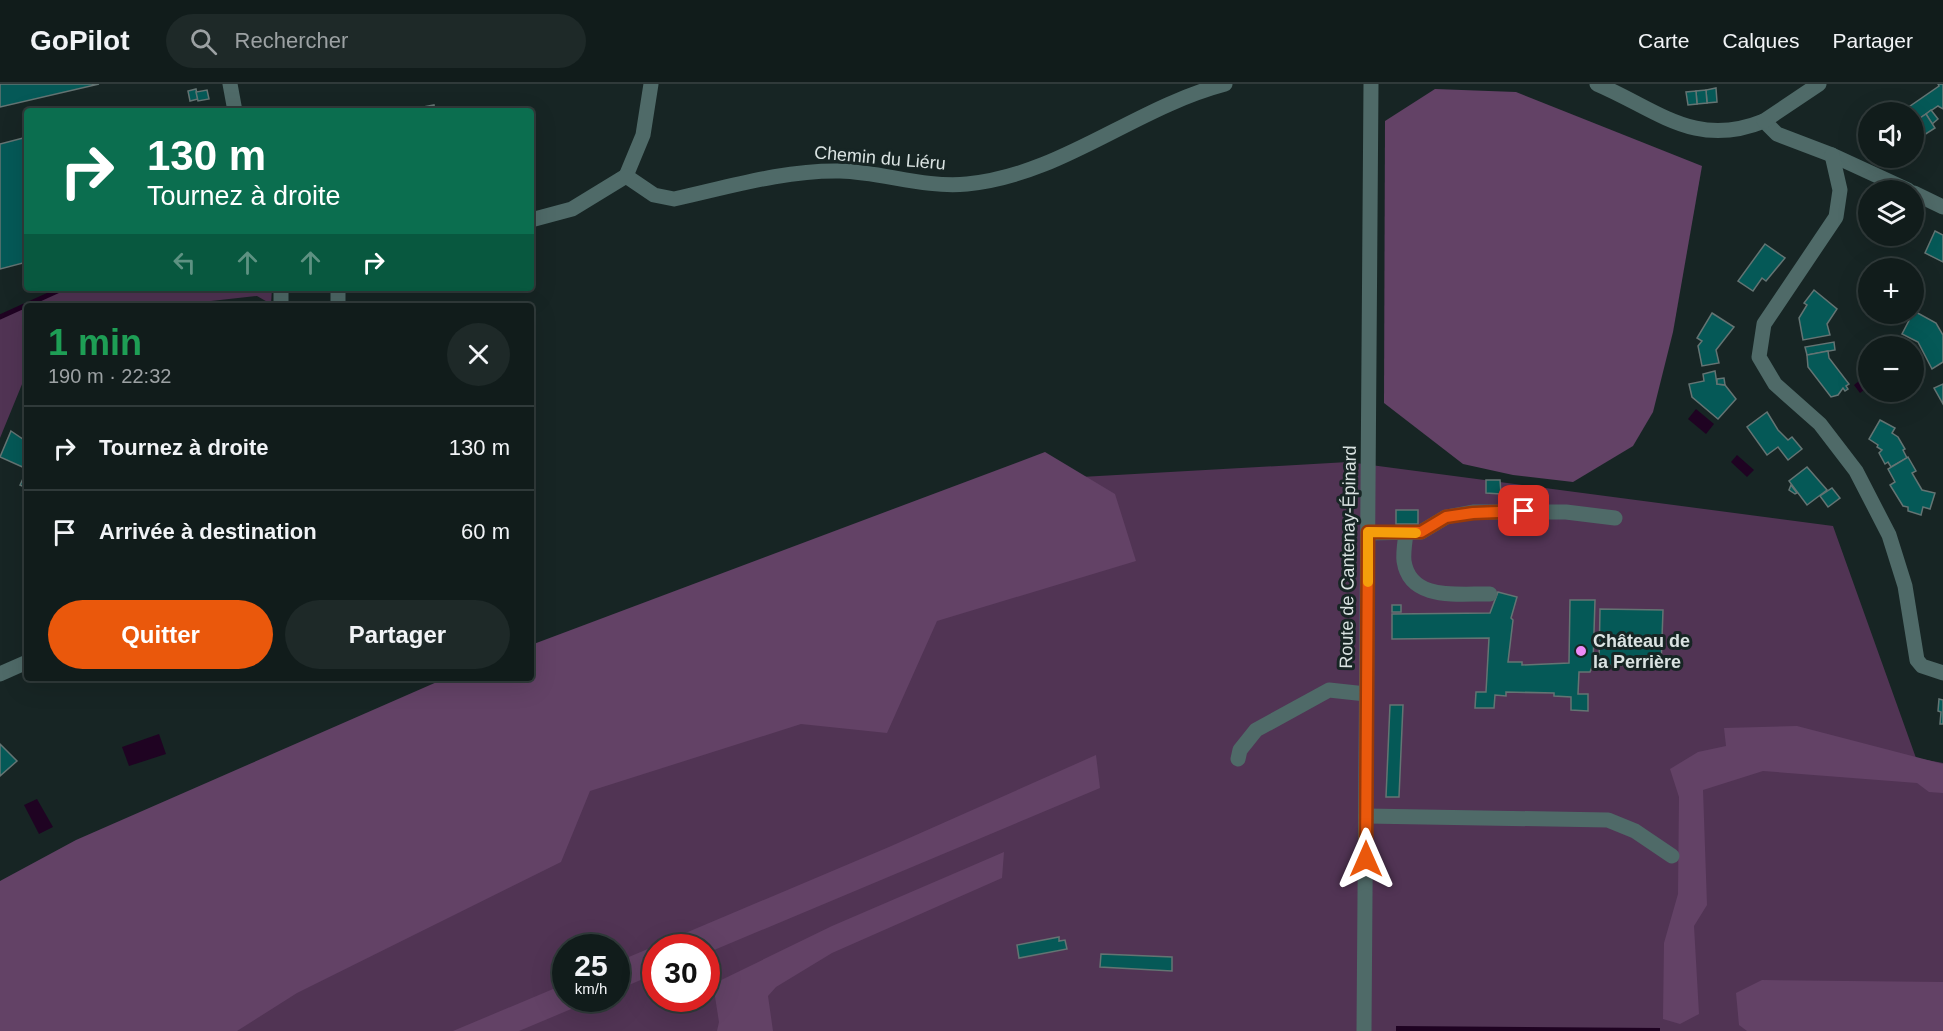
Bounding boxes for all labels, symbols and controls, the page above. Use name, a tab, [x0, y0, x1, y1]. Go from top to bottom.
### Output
search box	[166, 14, 586, 68]
text: GoPilot	[30, 25, 130, 56]
icon: search	[187, 25, 220, 58]
text: Rechercher	[235, 28, 348, 53]
text: Carte	[1638, 29, 1689, 52]
text: Calques	[1722, 29, 1799, 52]
text: Partager	[1832, 29, 1913, 52]
map controls	[1858, 102, 1924, 402]
button: sound	[1858, 102, 1924, 168]
icon: right	[48, 132, 126, 210]
text: 130 m	[147, 132, 266, 179]
street label: Chemin du Liéru	[813, 142, 947, 174]
button: layers	[1858, 180, 1924, 246]
text: Tournez à droite	[147, 181, 341, 211]
icon: left	[168, 246, 201, 279]
icon: ahead	[231, 246, 264, 279]
icon: ahead	[294, 246, 327, 279]
icon: right	[357, 246, 390, 279]
button: +	[1858, 258, 1924, 324]
text: 1 min	[48, 322, 142, 363]
button: close	[447, 323, 510, 386]
button: −	[1858, 336, 1924, 402]
text: 190 m · 22:32	[48, 365, 171, 387]
icon: right	[48, 432, 81, 465]
text: Tournez à droite	[99, 435, 269, 460]
text: 130 m	[449, 435, 510, 460]
street label: Route de Cantenay-Épinard	[1336, 445, 1360, 669]
pin	[1498, 485, 1549, 536]
icon: arrive	[1507, 494, 1540, 527]
icon: arrive	[48, 516, 81, 549]
text: Arrivée à destination	[99, 519, 317, 544]
text: 60 m	[461, 519, 510, 544]
button: Quitter	[48, 600, 273, 669]
button: Partager	[285, 600, 510, 669]
place label: Château de la Perrière	[1593, 631, 1690, 672]
marker: Château de la Perrière	[1574, 644, 1588, 658]
position arrow	[1334, 827, 1398, 891]
speed limit sign: 30	[642, 934, 720, 1012]
text: 25	[574, 949, 608, 982]
text: km/h	[575, 980, 607, 997]

